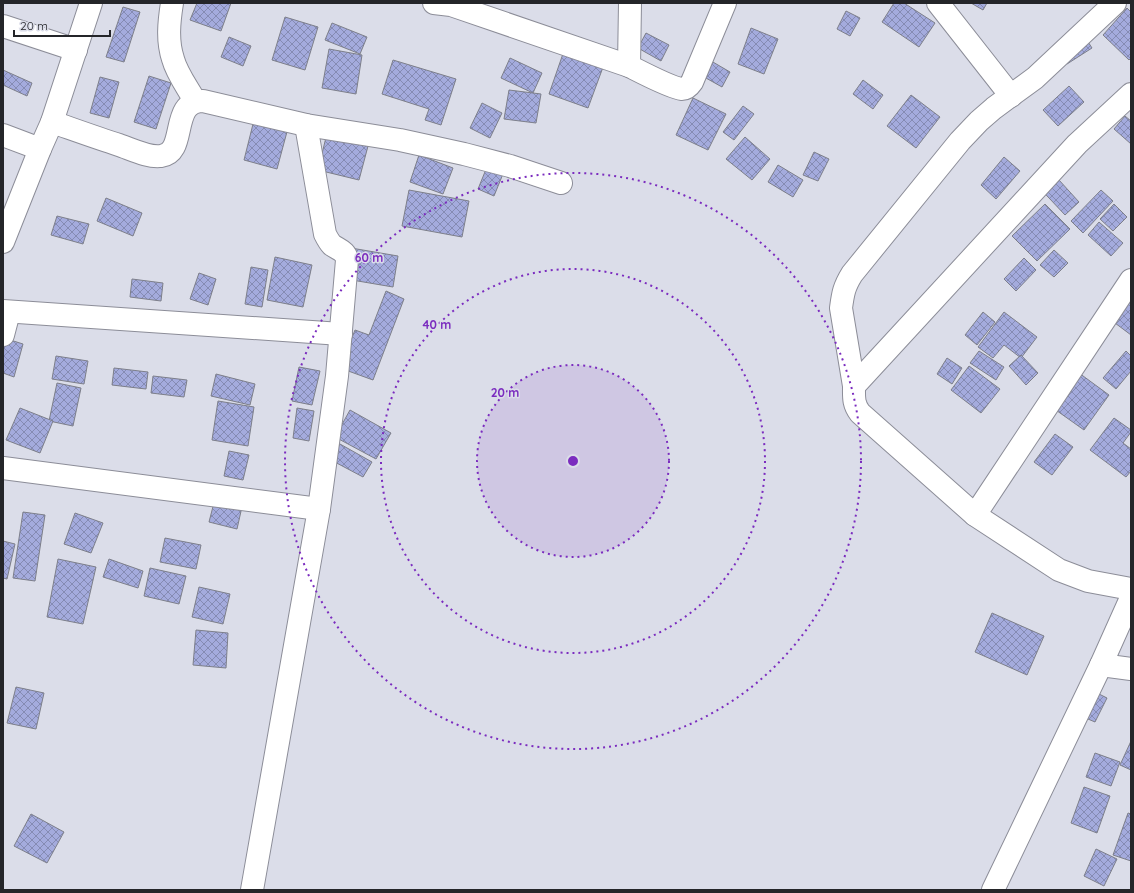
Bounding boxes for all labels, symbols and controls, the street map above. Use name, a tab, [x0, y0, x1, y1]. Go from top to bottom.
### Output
scale bar	[14, 12, 110, 38]
text: 20 m	[20, 18, 48, 33]
text: 60 m	[355, 250, 383, 265]
text: 40 m	[423, 317, 451, 332]
text: 20 m	[491, 385, 519, 400]
centre of rings	[566, 454, 580, 468]

